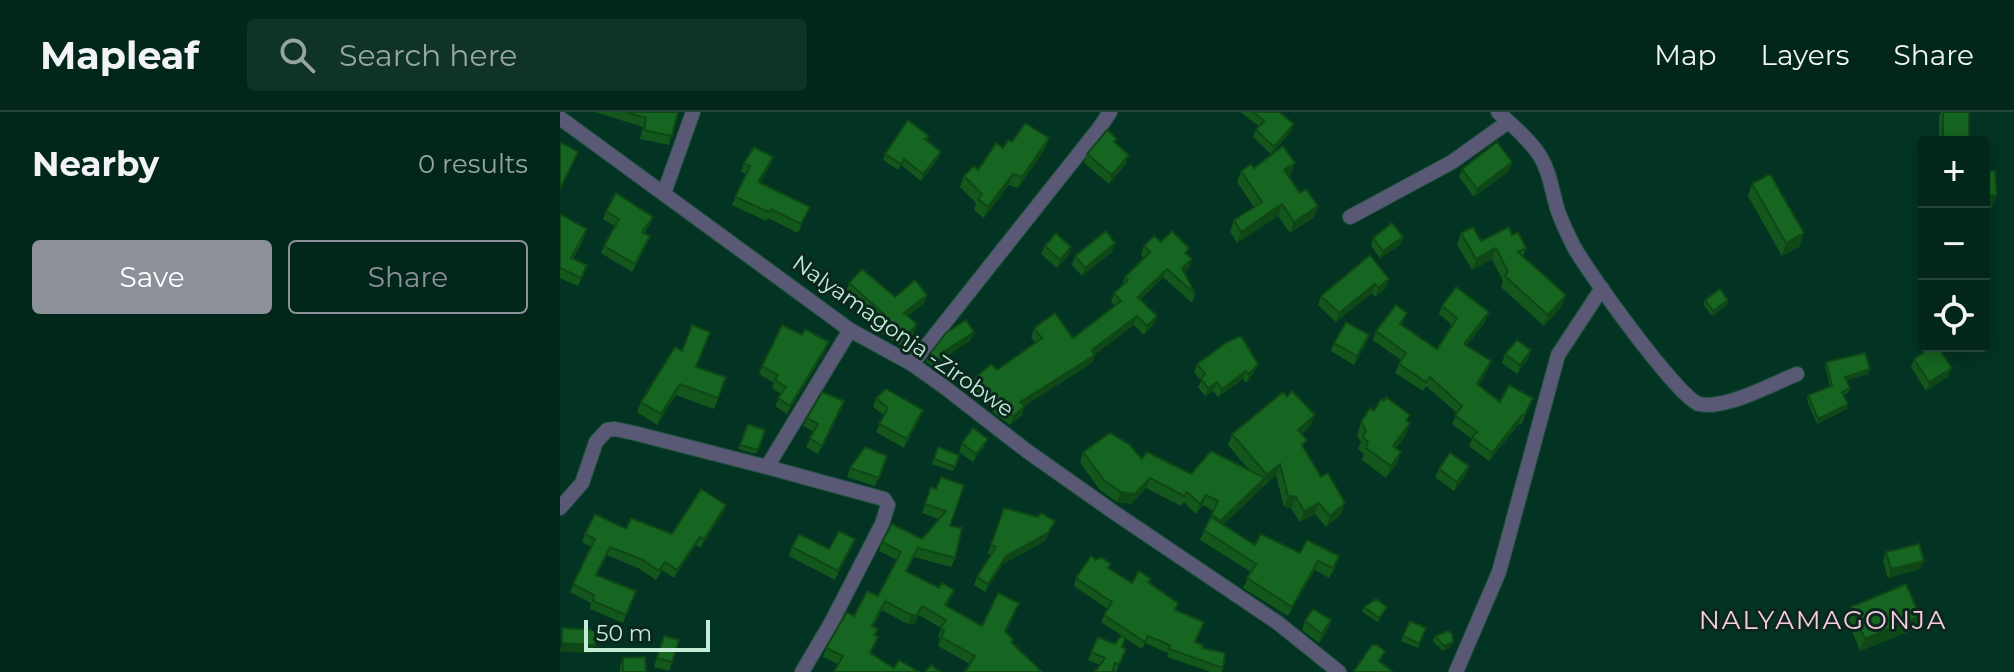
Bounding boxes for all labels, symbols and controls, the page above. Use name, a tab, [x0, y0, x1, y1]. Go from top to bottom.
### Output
search box	[247, 19, 807, 91]
text: Mapleaf	[40, 32, 199, 79]
icon: search	[275, 33, 319, 77]
text: Search here	[339, 37, 517, 74]
text: Map	[1654, 38, 1717, 72]
text: Layers	[1761, 38, 1850, 72]
text: Share	[1894, 38, 1974, 72]
map controls	[1918, 136, 1990, 352]
button: +	[1918, 136, 1990, 208]
text: Nearby	[32, 143, 159, 185]
text: 0 results	[418, 148, 528, 180]
button: −	[1918, 208, 1990, 280]
button: Save	[32, 240, 272, 314]
button: Share	[288, 240, 528, 314]
street label: Nalyamagonja -Zirobwe	[787, 249, 1019, 423]
button: locate	[1918, 280, 1990, 352]
district label: NALYAMAGONJA	[1699, 604, 1947, 636]
scale bar	[584, 616, 710, 652]
text: 50 m	[596, 620, 652, 647]

